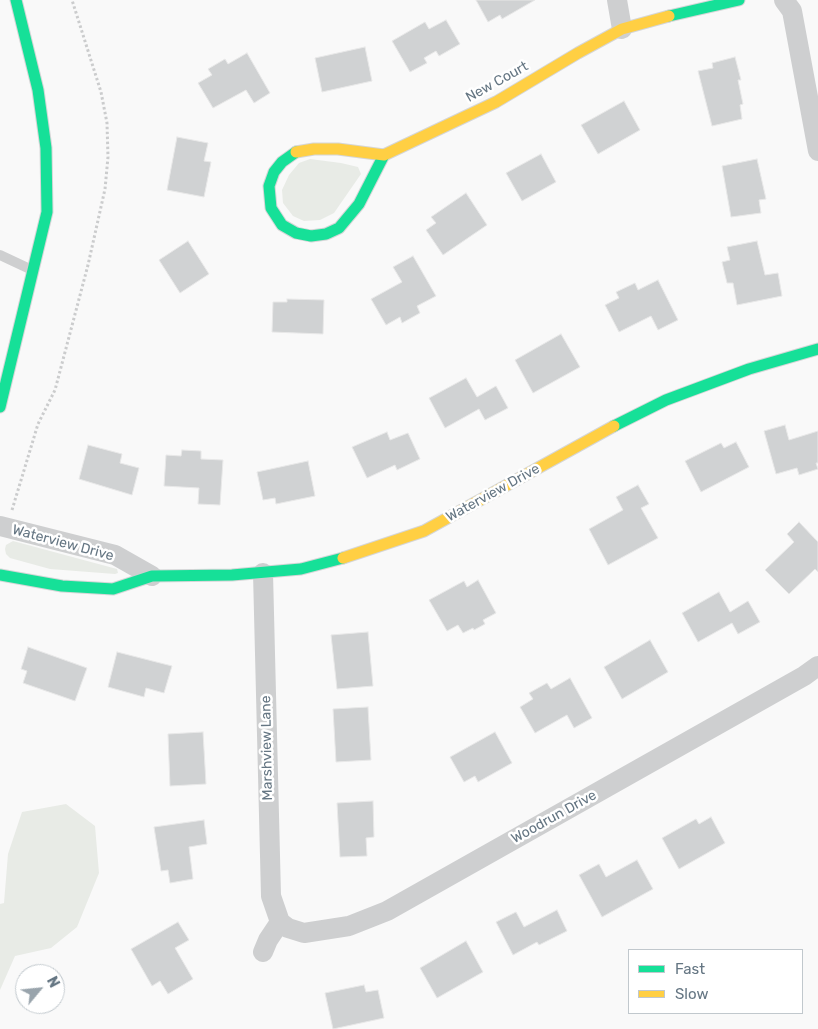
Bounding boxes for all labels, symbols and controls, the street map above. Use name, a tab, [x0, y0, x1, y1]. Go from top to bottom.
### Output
street label: New Court	[463, 58, 531, 106]
street label: Waterview Drive	[443, 460, 543, 526]
street label: Waterview Drive	[10, 521, 116, 565]
street label: Marshview Lane	[258, 695, 276, 801]
street label: Woodrun Drive	[509, 787, 599, 847]
legend	[628, 949, 803, 1014]
text: Fast	[675, 960, 705, 978]
north arrow	[15, 964, 65, 1014]
text: N	[43, 974, 63, 991]
text: Slow	[675, 985, 708, 1003]

